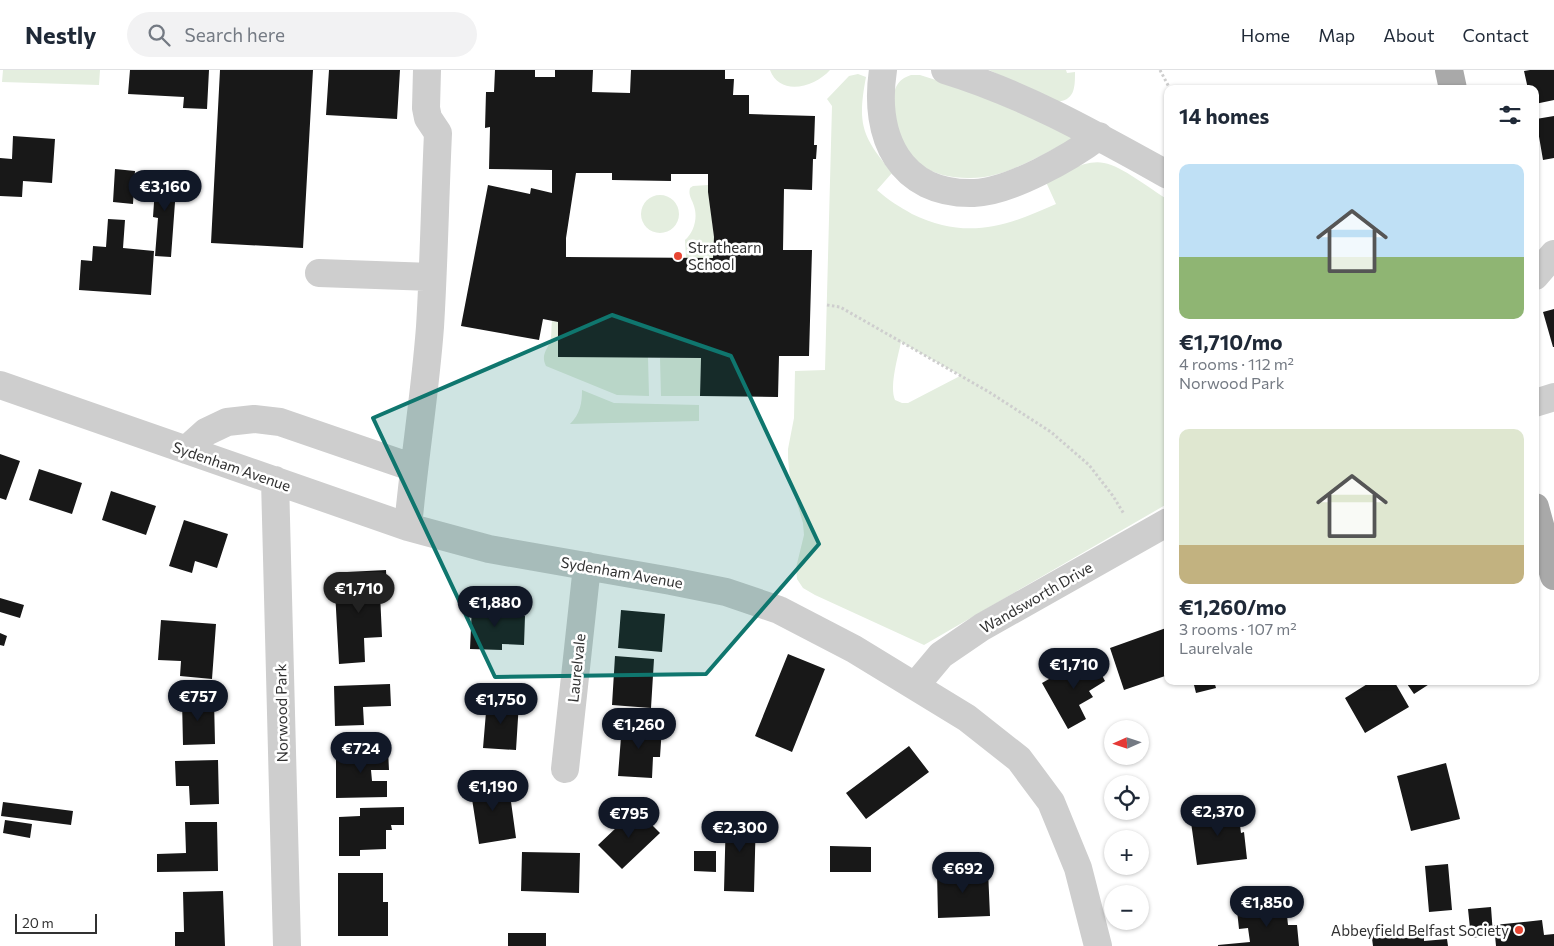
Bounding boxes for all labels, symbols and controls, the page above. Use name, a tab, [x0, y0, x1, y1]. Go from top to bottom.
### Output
search box	[127, 12, 477, 57]
text: Nestly	[25, 20, 97, 49]
icon: search	[145, 21, 173, 49]
text: Search here	[185, 23, 285, 46]
text: Home	[1241, 24, 1290, 46]
text: Map	[1318, 24, 1355, 46]
text: About	[1383, 24, 1435, 46]
text: Contact	[1463, 24, 1529, 46]
icon: filters	[1496, 101, 1524, 129]
text: 14 homes	[1179, 103, 1269, 128]
pin: €3,160	[124, 170, 206, 212]
text: €3,160	[140, 176, 190, 195]
icon: home	[1307, 196, 1397, 286]
place label: Strathearn School	[688, 238, 762, 273]
marker: Strathearn School	[672, 250, 684, 262]
text: €1,710/mo	[1179, 329, 1283, 354]
text: 4 rooms · 112 m²	[1179, 354, 1294, 373]
text: Norwood Park	[1179, 373, 1284, 392]
street label: Sydenham Avenue	[171, 437, 293, 495]
icon: home	[1307, 461, 1397, 551]
street label: Sydenham Avenue	[560, 552, 685, 592]
street label: Wandsworth Drive	[977, 557, 1095, 637]
pin: €1,710	[318, 572, 400, 614]
text: €1,710	[334, 578, 384, 597]
pin: €1,880	[454, 586, 536, 628]
text: €1,880	[469, 592, 521, 611]
text: €1,260/mo	[1179, 594, 1287, 619]
text: 3 rooms · 107 m²	[1179, 619, 1297, 638]
street label: Laurelvale	[563, 632, 589, 703]
text: Laurelvale	[1179, 638, 1253, 657]
pin: €1,710	[1033, 648, 1115, 690]
text: €1,710	[1049, 654, 1099, 673]
street label: Norwood Park	[271, 663, 291, 763]
pin: €757	[168, 680, 228, 722]
pin: €1,750	[460, 682, 542, 725]
text: €757	[179, 686, 217, 705]
text: €1,750	[476, 689, 527, 708]
pin: €1,260	[598, 708, 680, 750]
text: €1,260	[613, 714, 665, 733]
north arrow	[1104, 720, 1149, 765]
map controls	[1104, 720, 1149, 930]
pin: €724	[331, 732, 391, 774]
text: €724	[342, 738, 380, 757]
pin: €1,190	[452, 770, 534, 812]
button: locate	[1104, 775, 1149, 820]
text: €1,190	[468, 776, 518, 795]
pin: €2,370	[1177, 794, 1259, 837]
pin: €795	[599, 796, 659, 839]
text: €2,370	[1192, 801, 1244, 820]
text: €795	[609, 803, 649, 822]
pin: €2,300	[699, 810, 781, 853]
text: €2,300	[713, 817, 767, 836]
button: +	[1104, 830, 1149, 875]
pin: €692	[933, 852, 993, 894]
text: €692	[943, 858, 983, 877]
button: −	[1104, 885, 1149, 930]
pin: €1,850	[1226, 886, 1308, 928]
text: €1,850	[1241, 892, 1293, 911]
scale bar	[15, 911, 98, 934]
text: 20 m	[22, 914, 54, 931]
place label: Abbeyfield Belfast Society	[1331, 921, 1509, 939]
marker: Abbeyfield Belfast Society	[1513, 924, 1525, 936]

